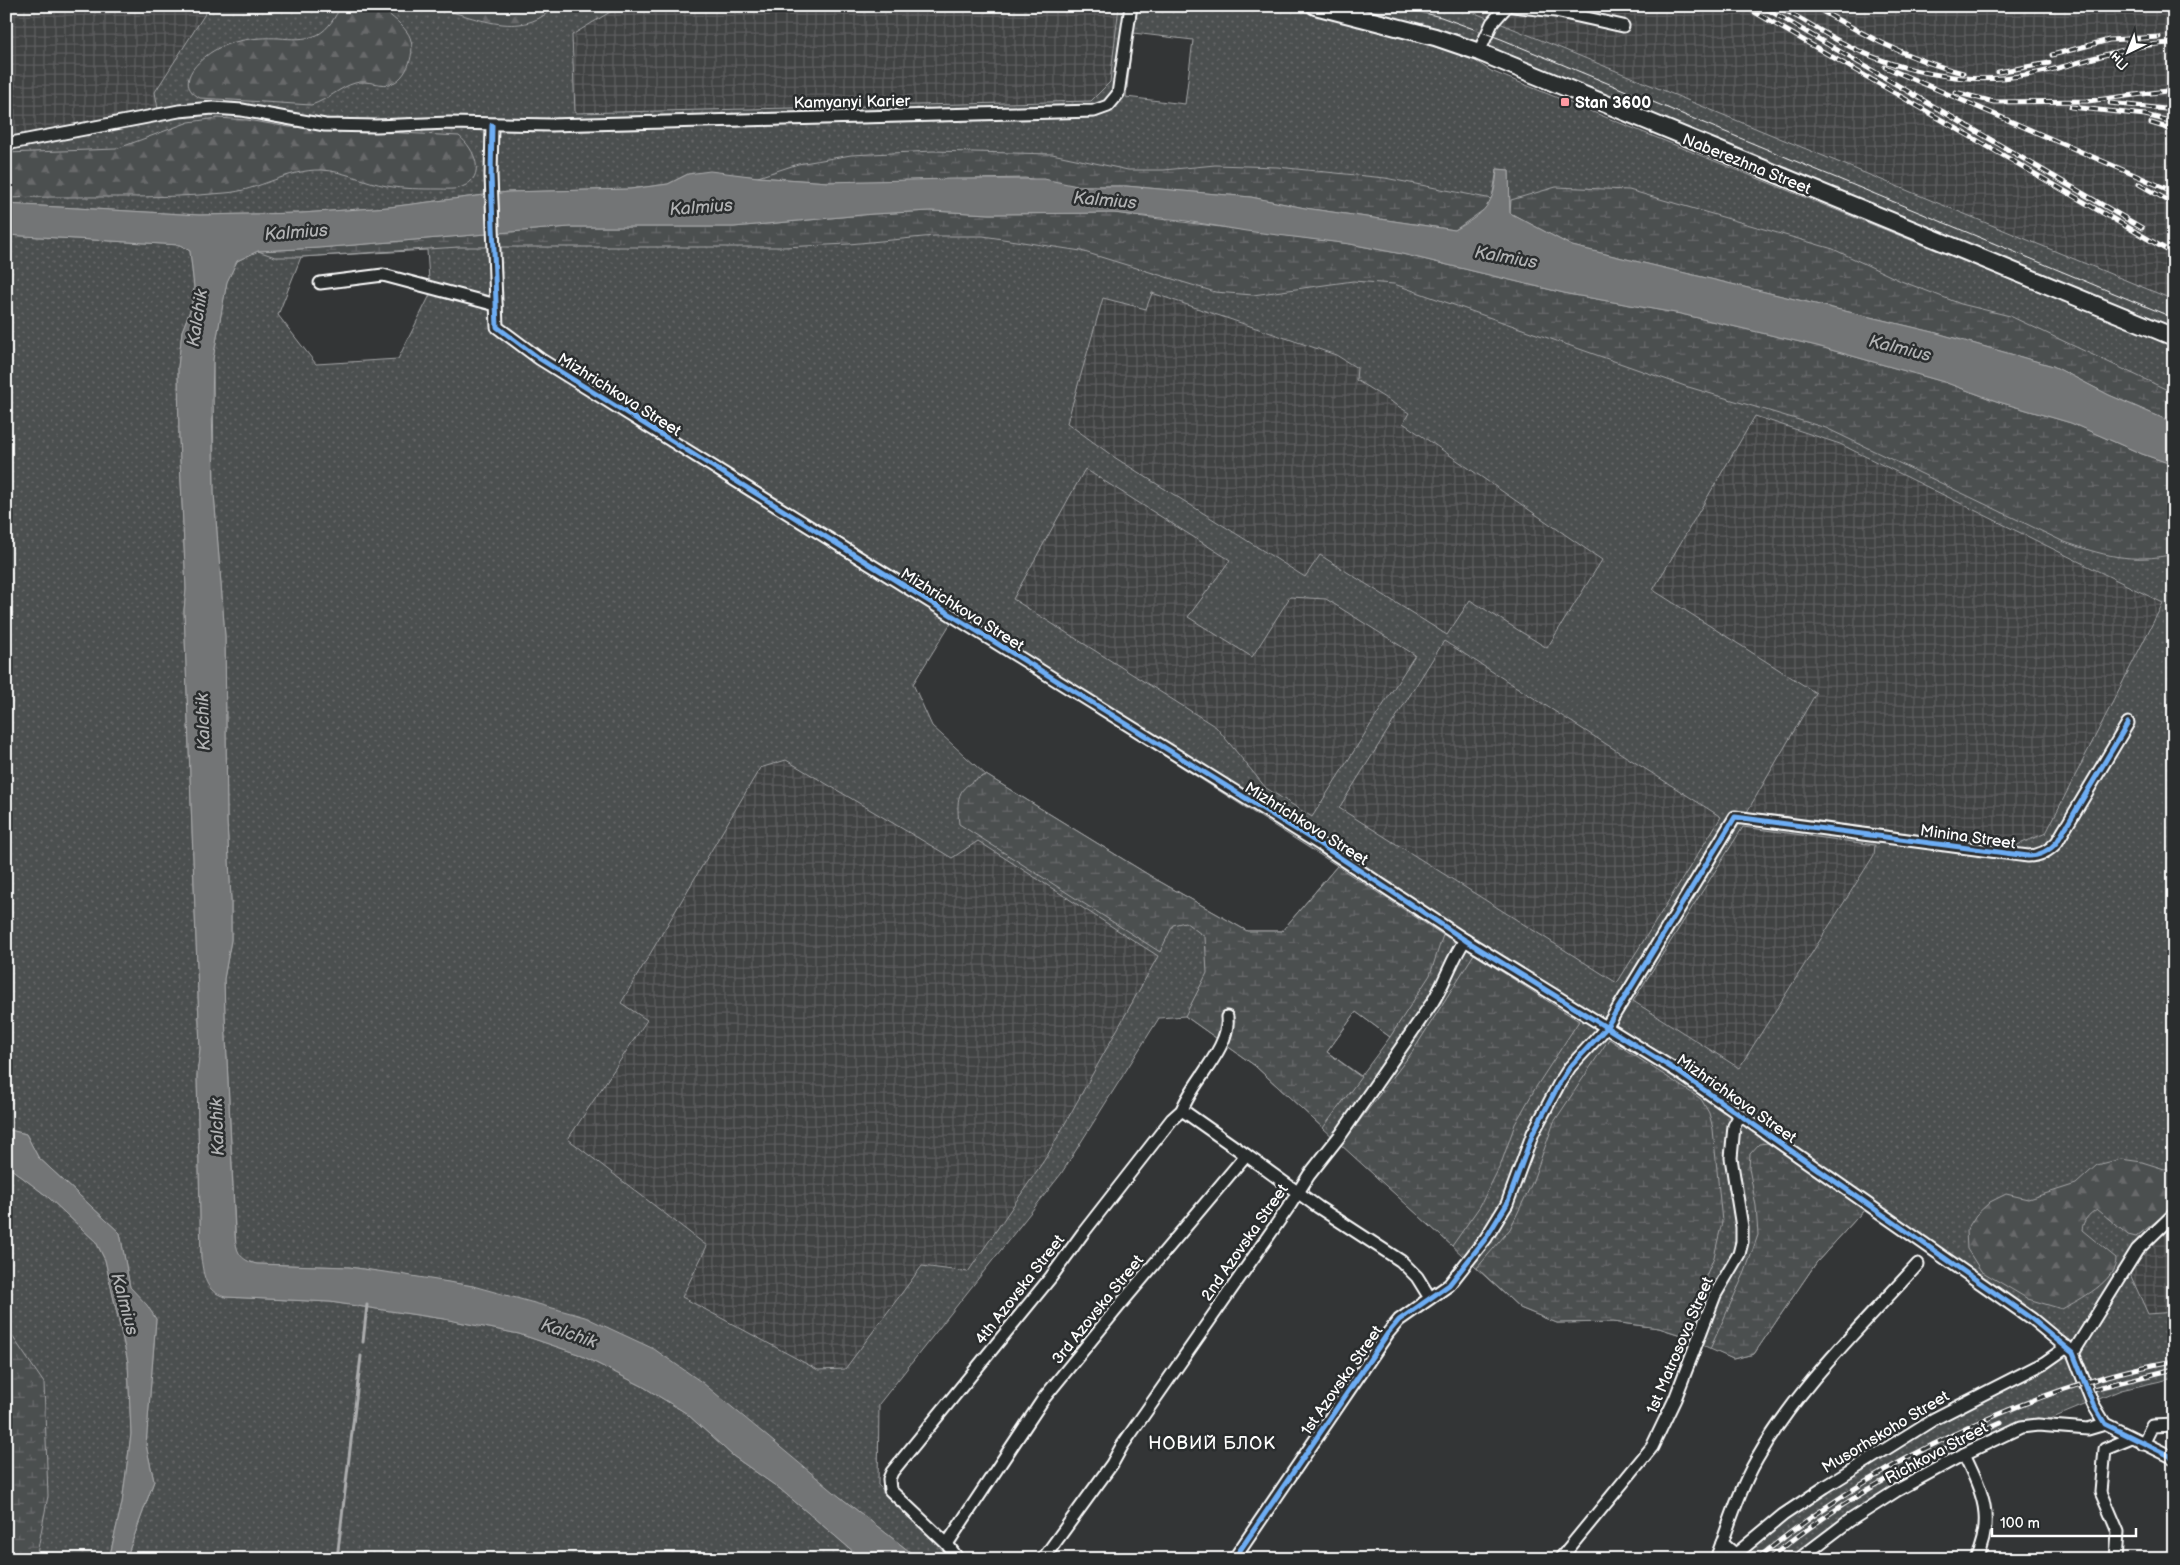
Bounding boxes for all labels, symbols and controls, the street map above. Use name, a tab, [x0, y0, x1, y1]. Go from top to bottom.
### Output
north arrow	[2102, 28, 2152, 78]
text: Пн	[2107, 49, 2132, 74]
street label: Kamyanyi Karier	[794, 92, 911, 113]
place label: Stan 3600	[1575, 94, 1651, 113]
marker: Stan 3600	[1559, 96, 1571, 108]
street label: Naberezhna Street	[1679, 130, 1814, 199]
water label: Kalmius	[1072, 187, 1138, 214]
water label: Kalmius	[669, 195, 734, 220]
water label: Kalmius	[264, 220, 329, 245]
water label: Kalmius	[1473, 242, 1539, 273]
water label: Kalchik	[183, 287, 213, 348]
water label: Kalmius	[1867, 331, 1933, 366]
street label: Mizhrichkova Street	[554, 350, 685, 441]
street label: Mizhrichkova Street	[897, 565, 1028, 656]
water label: Kalchik	[192, 692, 215, 751]
street label: Mizhrichkova Street	[1241, 779, 1372, 870]
street label: Minina Street	[1919, 821, 2017, 854]
street label: Mizhrichkova Street	[1673, 1051, 1800, 1148]
water label: Kalchik	[206, 1097, 229, 1156]
street label: 2nd Azovska Street	[1198, 1181, 1293, 1305]
street label: 4th Azovska Street	[971, 1231, 1069, 1349]
street label: 3rd Azovska Street	[1048, 1251, 1148, 1368]
water label: Kalmius	[106, 1271, 143, 1338]
street label: 1st Matrosova Street	[1643, 1274, 1718, 1417]
water label: Kalchik	[538, 1314, 601, 1353]
street label: 1st Azovska Street	[1297, 1322, 1387, 1439]
street label: Musorhskoho Street	[1819, 1387, 1953, 1478]
street label: Richkova Street	[1882, 1418, 1991, 1488]
district label: НОВИЙ БЛОК	[1148, 1433, 1276, 1454]
scale bar	[1992, 1505, 2136, 1537]
text: 100 m	[2000, 1514, 2040, 1533]

